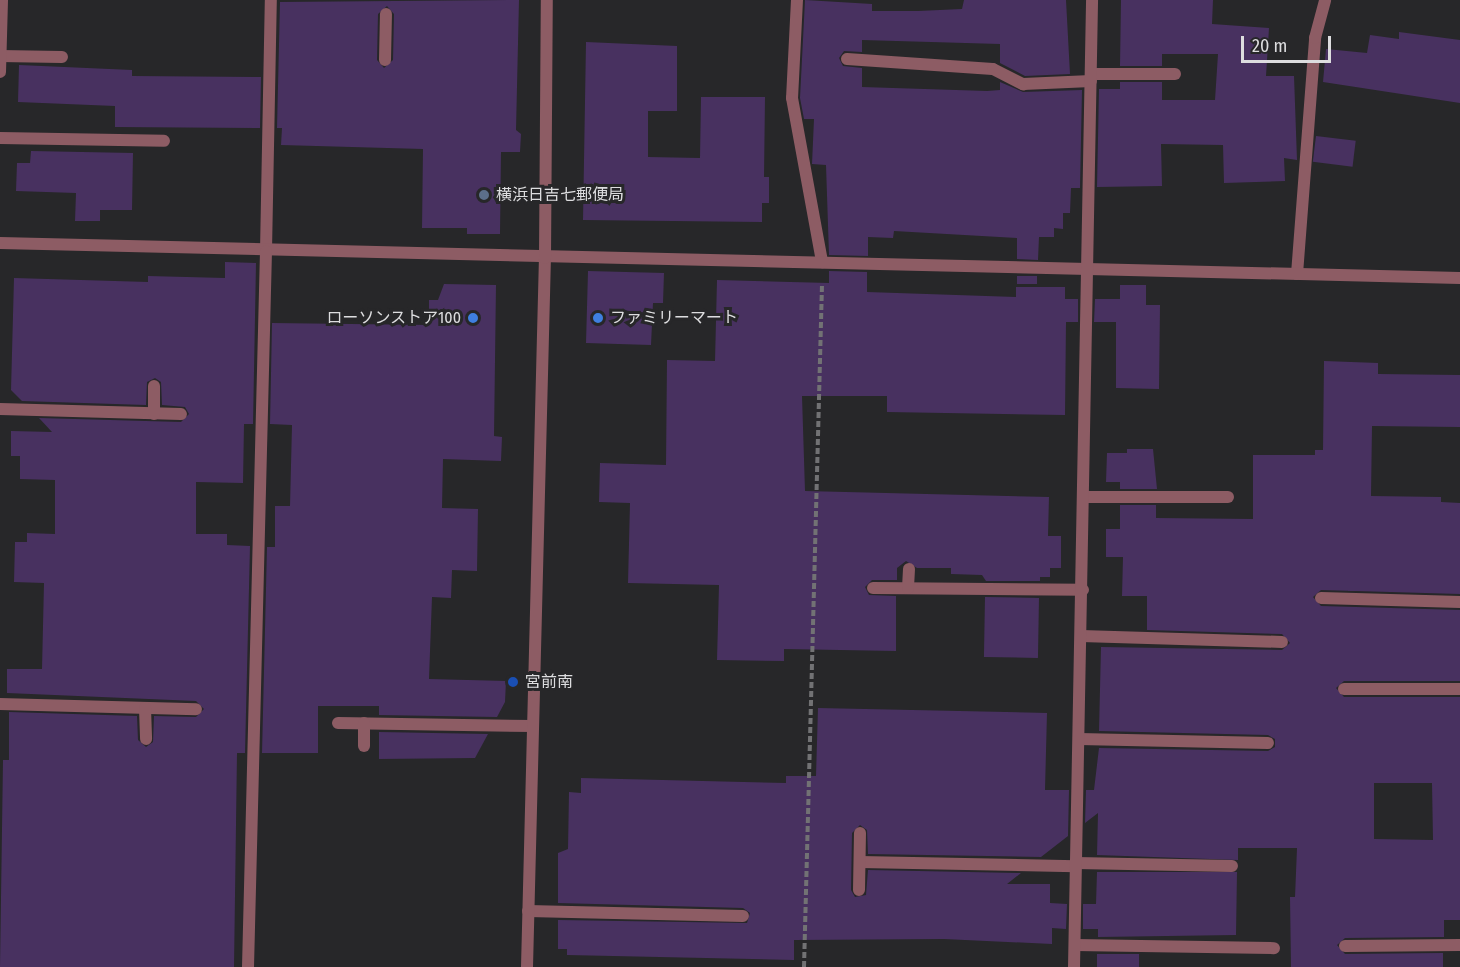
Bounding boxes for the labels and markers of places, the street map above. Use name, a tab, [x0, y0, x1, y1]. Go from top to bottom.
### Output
place label: 横浜日吉七郵便局	[496, 185, 624, 205]
marker: 横浜日吉七郵便局	[477, 188, 491, 202]
place label: ローソンストア100	[326, 308, 461, 328]
place label: ファミリーマート	[610, 308, 738, 328]
marker: ローソンストア100	[466, 311, 480, 325]
marker: ファミリーマート	[591, 311, 605, 325]
place label: 宮前南	[525, 672, 573, 692]
marker: 宮前南	[506, 675, 520, 689]

